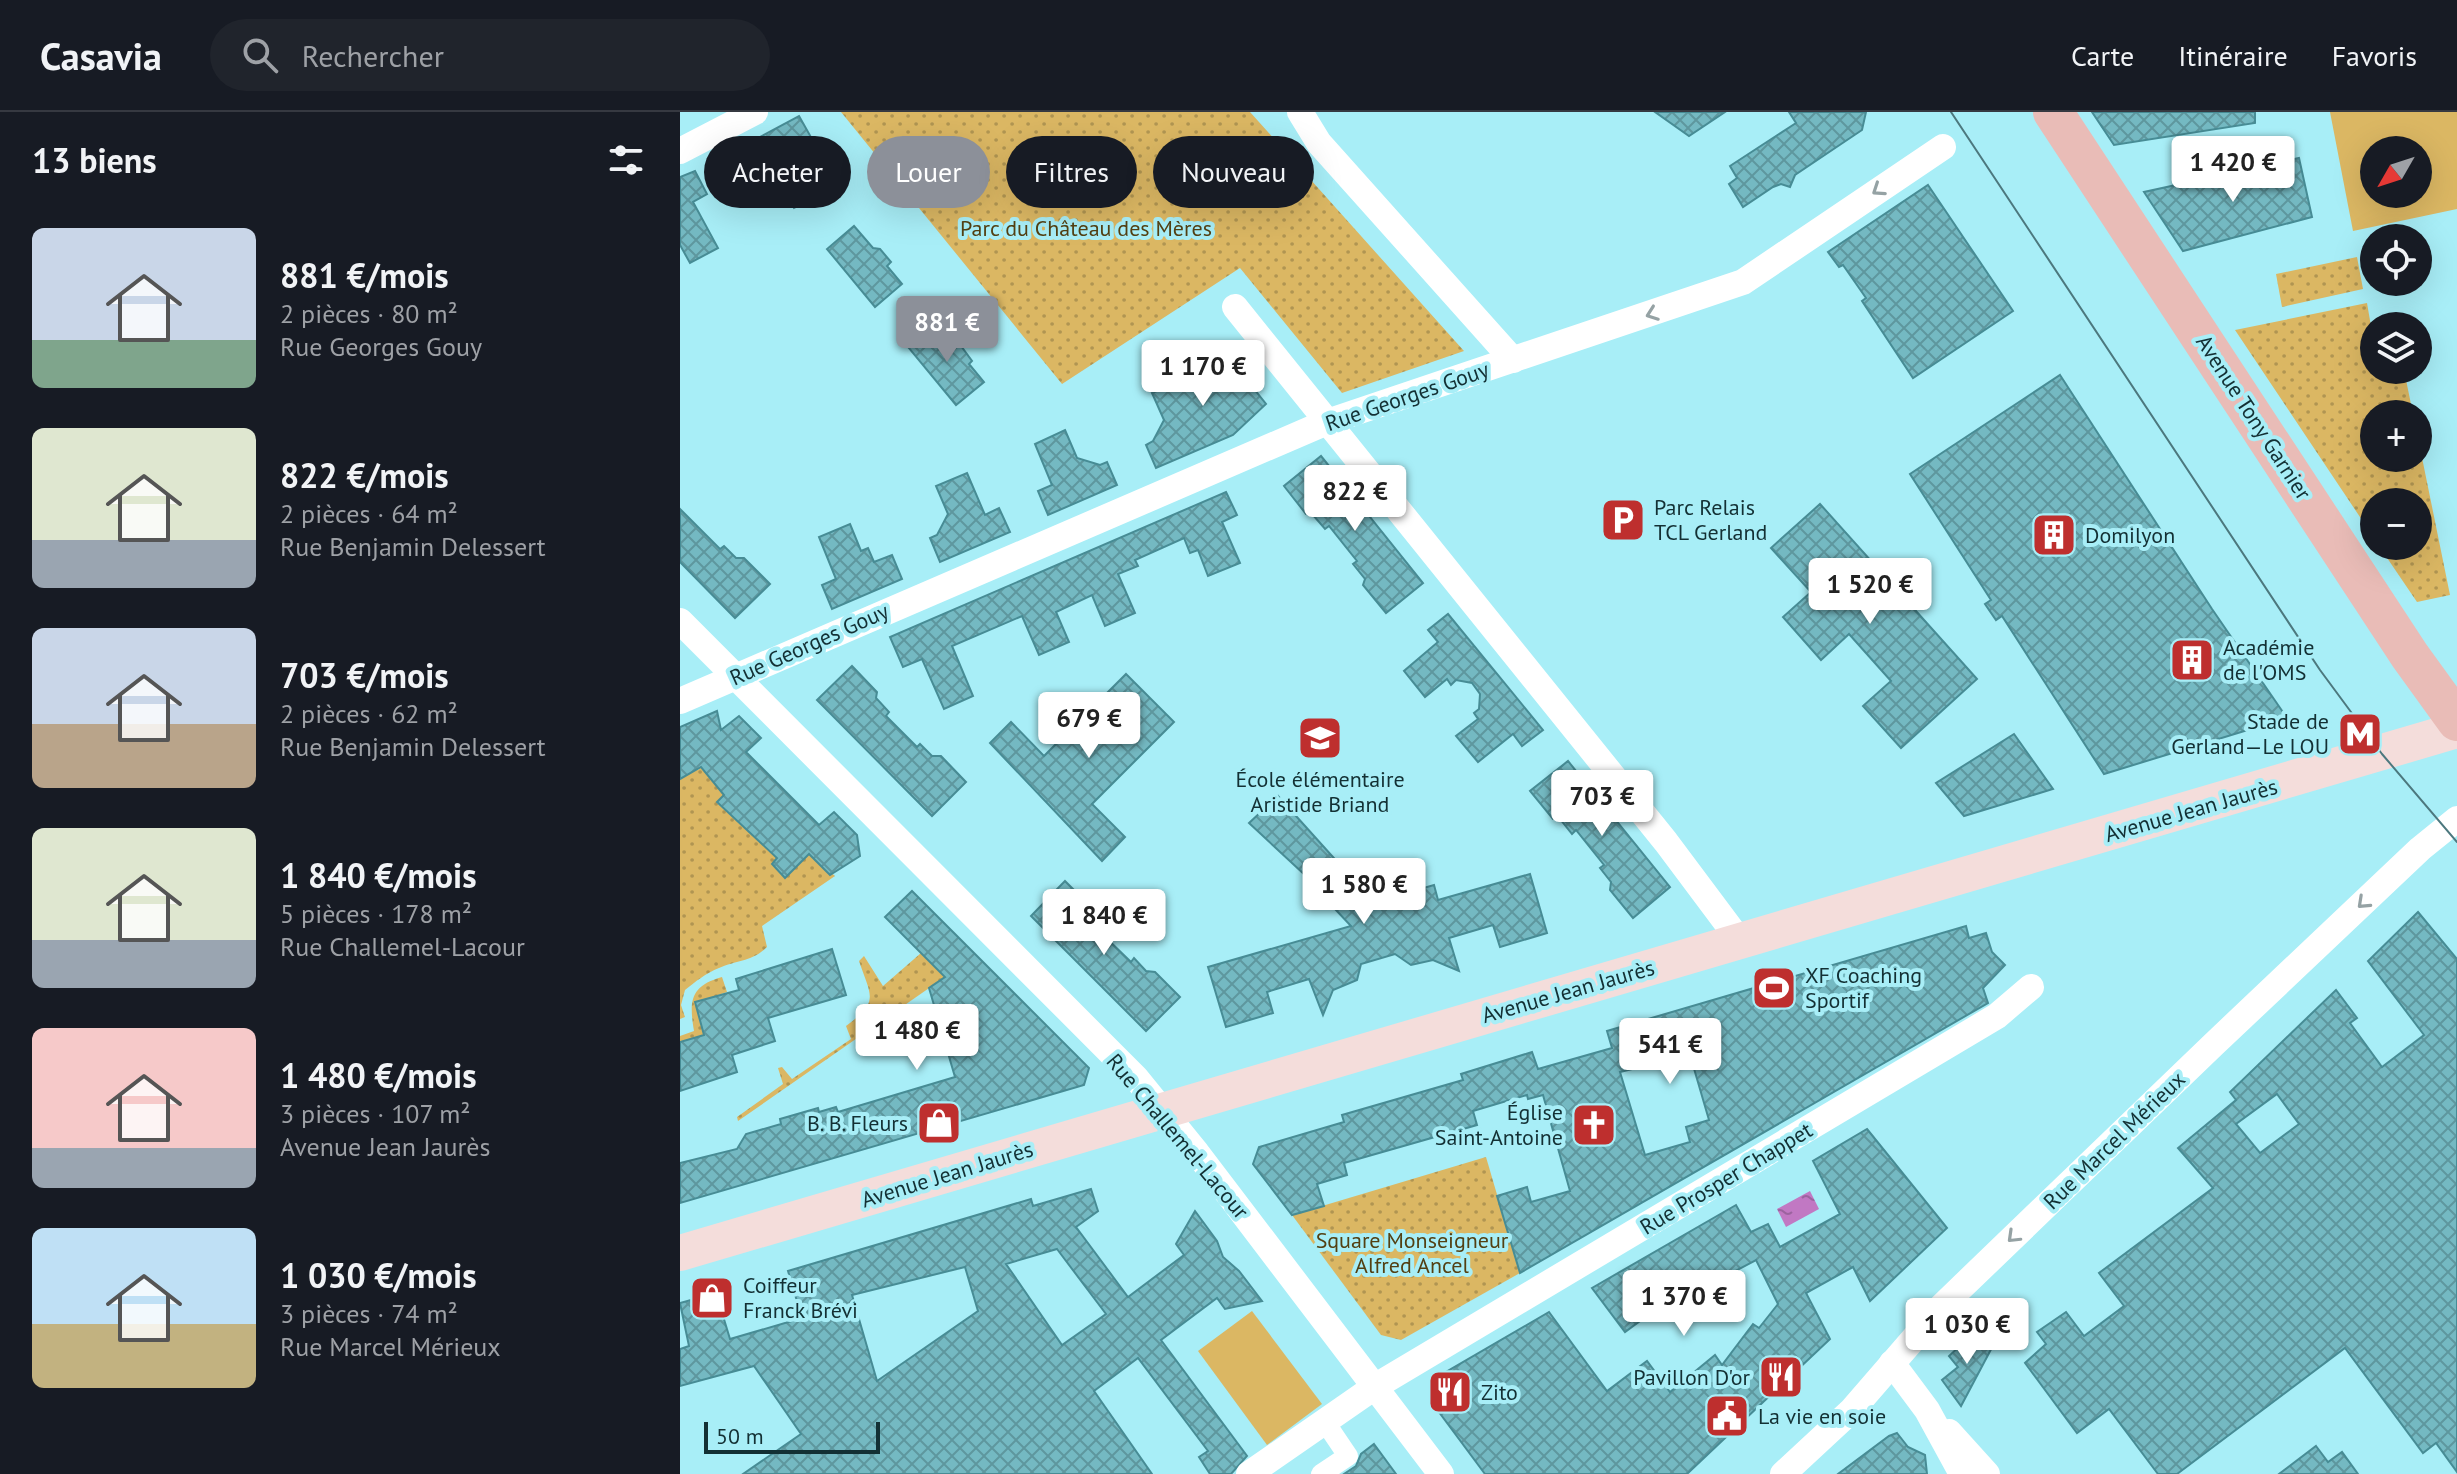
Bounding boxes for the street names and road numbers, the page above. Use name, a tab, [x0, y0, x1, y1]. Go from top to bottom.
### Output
street label: Avenue Tony Garnier	[2190, 329, 2318, 505]
street label: Rue Georges Gouy	[1322, 355, 1493, 437]
street label: Rue Georges Gouy	[725, 596, 893, 692]
street label: Avenue Jean Jaurès	[2102, 772, 2280, 848]
street label: Avenue Jean Jaurès	[1479, 953, 1657, 1029]
street label: Rue Challemel-Lacour	[1101, 1048, 1256, 1225]
street label: Rue Marcel Mérieux	[2037, 1065, 2191, 1215]
street label: Rue Prosper Chappet	[1635, 1115, 1818, 1241]
street label: Avenue Jean Jaurès	[858, 1135, 1036, 1213]

